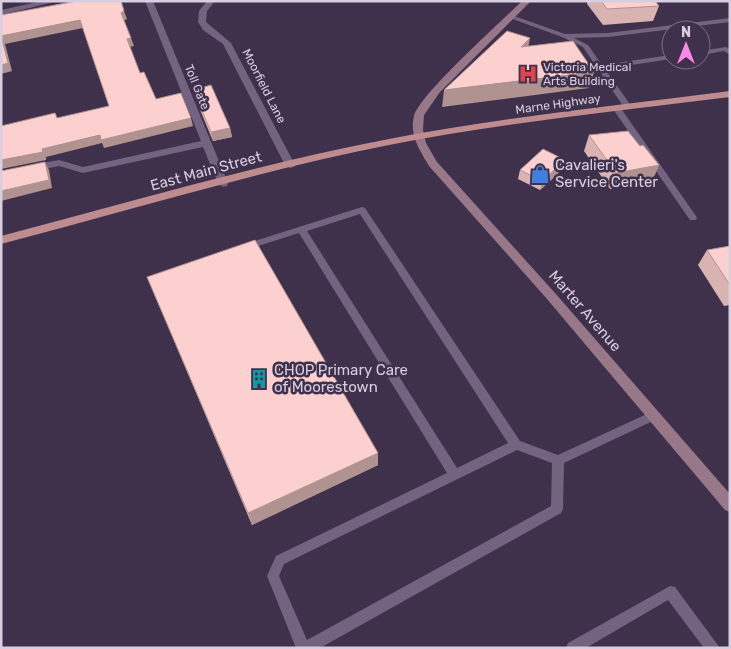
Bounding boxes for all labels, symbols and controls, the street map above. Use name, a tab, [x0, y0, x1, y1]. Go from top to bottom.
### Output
north arrow	[661, 20, 711, 70]
text: N	[681, 24, 691, 41]
street label: Moorfield Lane	[239, 46, 289, 126]
place label: Victoria Medical Arts Building	[543, 60, 631, 88]
street label: Toll Gate	[182, 62, 213, 112]
hospital icon: Victoria Medical Arts Building	[517, 63, 539, 85]
street label: Marne Highway	[514, 91, 602, 117]
street label: East Main Street	[148, 147, 264, 195]
place label: Cavalieri's Service Center	[555, 156, 658, 191]
shop icon: Cavalieri's Service Center	[529, 163, 551, 185]
street label: Marter Avenue	[545, 267, 625, 355]
place label: CHOP Primary Care of Moorestown	[274, 361, 408, 396]
building icon: CHOP Primary Care of Moorestown	[248, 368, 270, 390]

